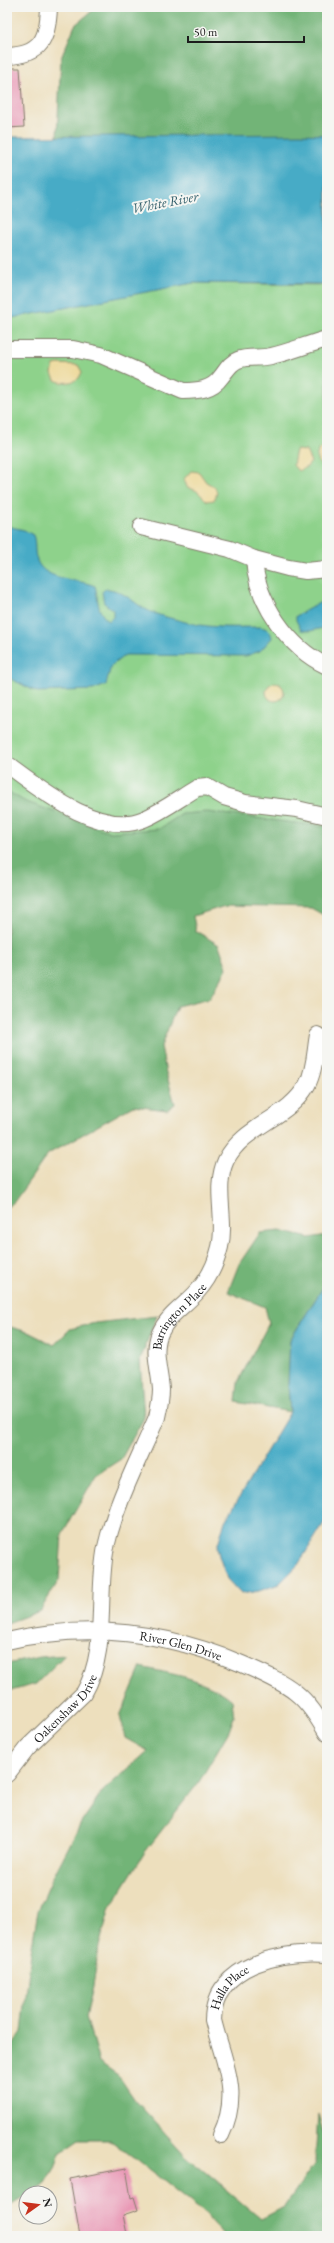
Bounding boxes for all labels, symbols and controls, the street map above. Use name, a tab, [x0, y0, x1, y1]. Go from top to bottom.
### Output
scale bar	[188, 18, 304, 44]
text: 50 m	[194, 24, 218, 40]
water label: White River	[130, 187, 200, 217]
street label: Barrington Place	[148, 1279, 210, 1351]
street label: River Glen Drive	[138, 1627, 224, 1664]
street label: Oakenshaw Drive	[29, 1672, 101, 1747]
street label: Halla Place	[206, 1961, 252, 2012]
north arrow	[18, 2185, 58, 2225]
text: N	[40, 2197, 56, 2209]

